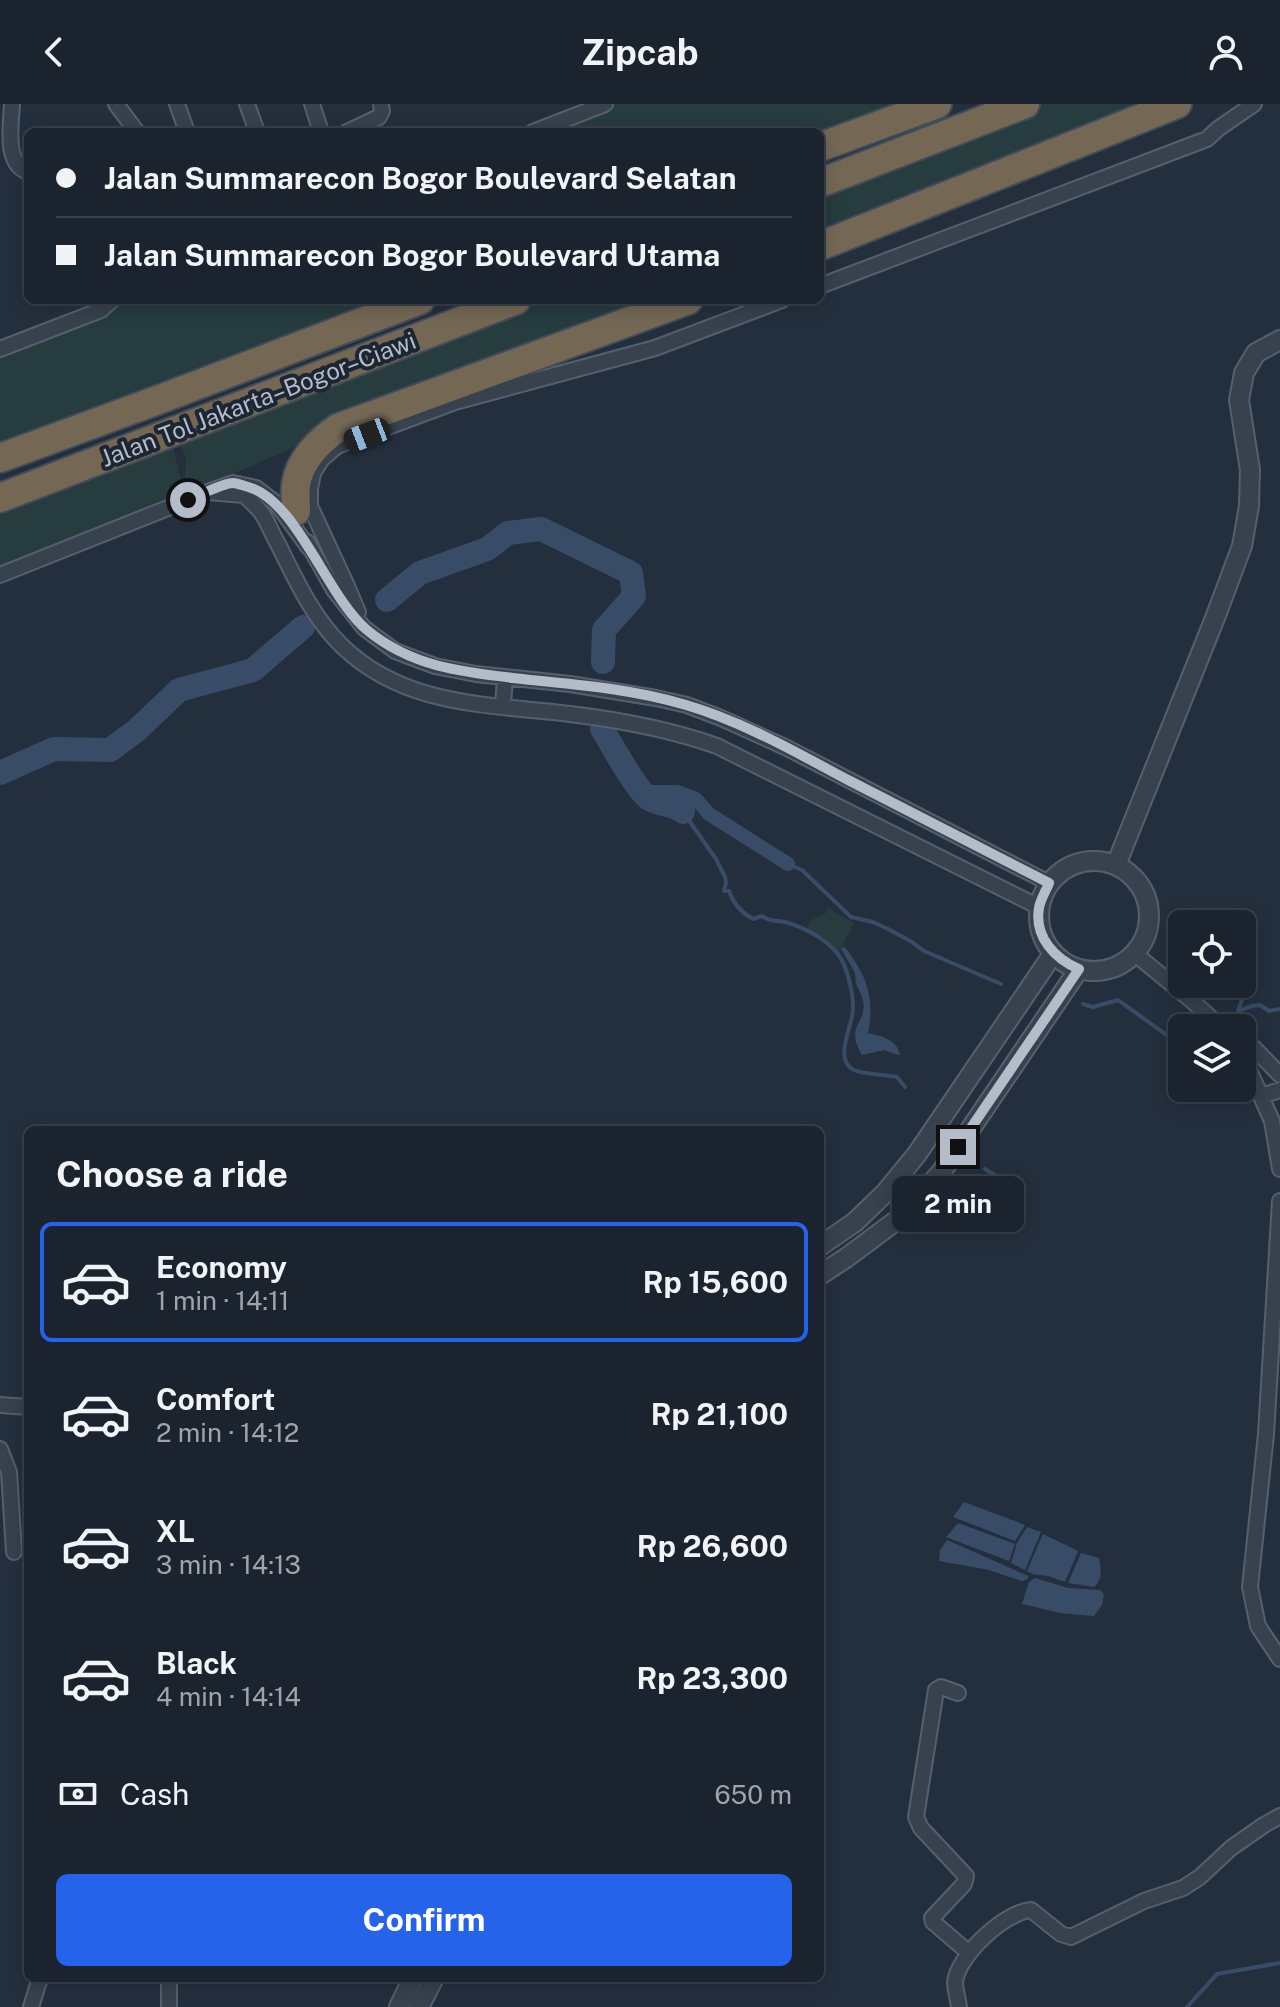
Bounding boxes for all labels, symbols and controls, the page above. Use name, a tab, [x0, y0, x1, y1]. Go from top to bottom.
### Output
icon: back	[32, 30, 76, 74]
icon: person	[1204, 30, 1248, 74]
text: Zipcab	[581, 31, 699, 73]
text: Jalan Summarecon Bogor Boulevard Selatan	[104, 160, 736, 196]
text: Jalan Summarecon Bogor Boulevard Utama	[104, 237, 720, 273]
street label: Jalan Tol Jakarta–Bogor–Ciawi	[97, 326, 419, 472]
car	[340, 415, 394, 455]
route start	[170, 482, 206, 518]
map controls	[1168, 910, 1256, 1102]
button: locate	[1168, 910, 1256, 998]
button: layers	[1168, 1014, 1256, 1102]
route end	[940, 1129, 976, 1165]
text: Choose a ride	[56, 1153, 288, 1195]
callout: 2 min	[892, 1175, 1024, 1231]
text: 2 min	[924, 1188, 992, 1219]
icon: car	[60, 1246, 132, 1318]
text: Economy	[156, 1249, 287, 1285]
text: Rp 15,600	[643, 1264, 788, 1300]
text: 1 min · 14:11	[156, 1285, 289, 1316]
icon: car	[60, 1378, 132, 1450]
text: Comfort	[156, 1381, 275, 1417]
text: Rp 21,100	[651, 1396, 788, 1432]
text: 2 min · 14:12	[156, 1417, 299, 1448]
icon: car	[60, 1510, 132, 1582]
text: XL	[156, 1513, 195, 1549]
text: Rp 26,600	[637, 1528, 788, 1564]
text: 3 min · 14:13	[156, 1549, 301, 1580]
icon: car	[60, 1642, 132, 1714]
text: Black	[156, 1645, 237, 1681]
text: Rp 23,300	[637, 1660, 788, 1696]
text: 4 min · 14:14	[156, 1681, 301, 1712]
icon: cash	[56, 1772, 100, 1816]
text: Cash	[120, 1776, 189, 1812]
text: 650 m	[714, 1779, 792, 1810]
button: Confirm	[56, 1874, 792, 1966]

